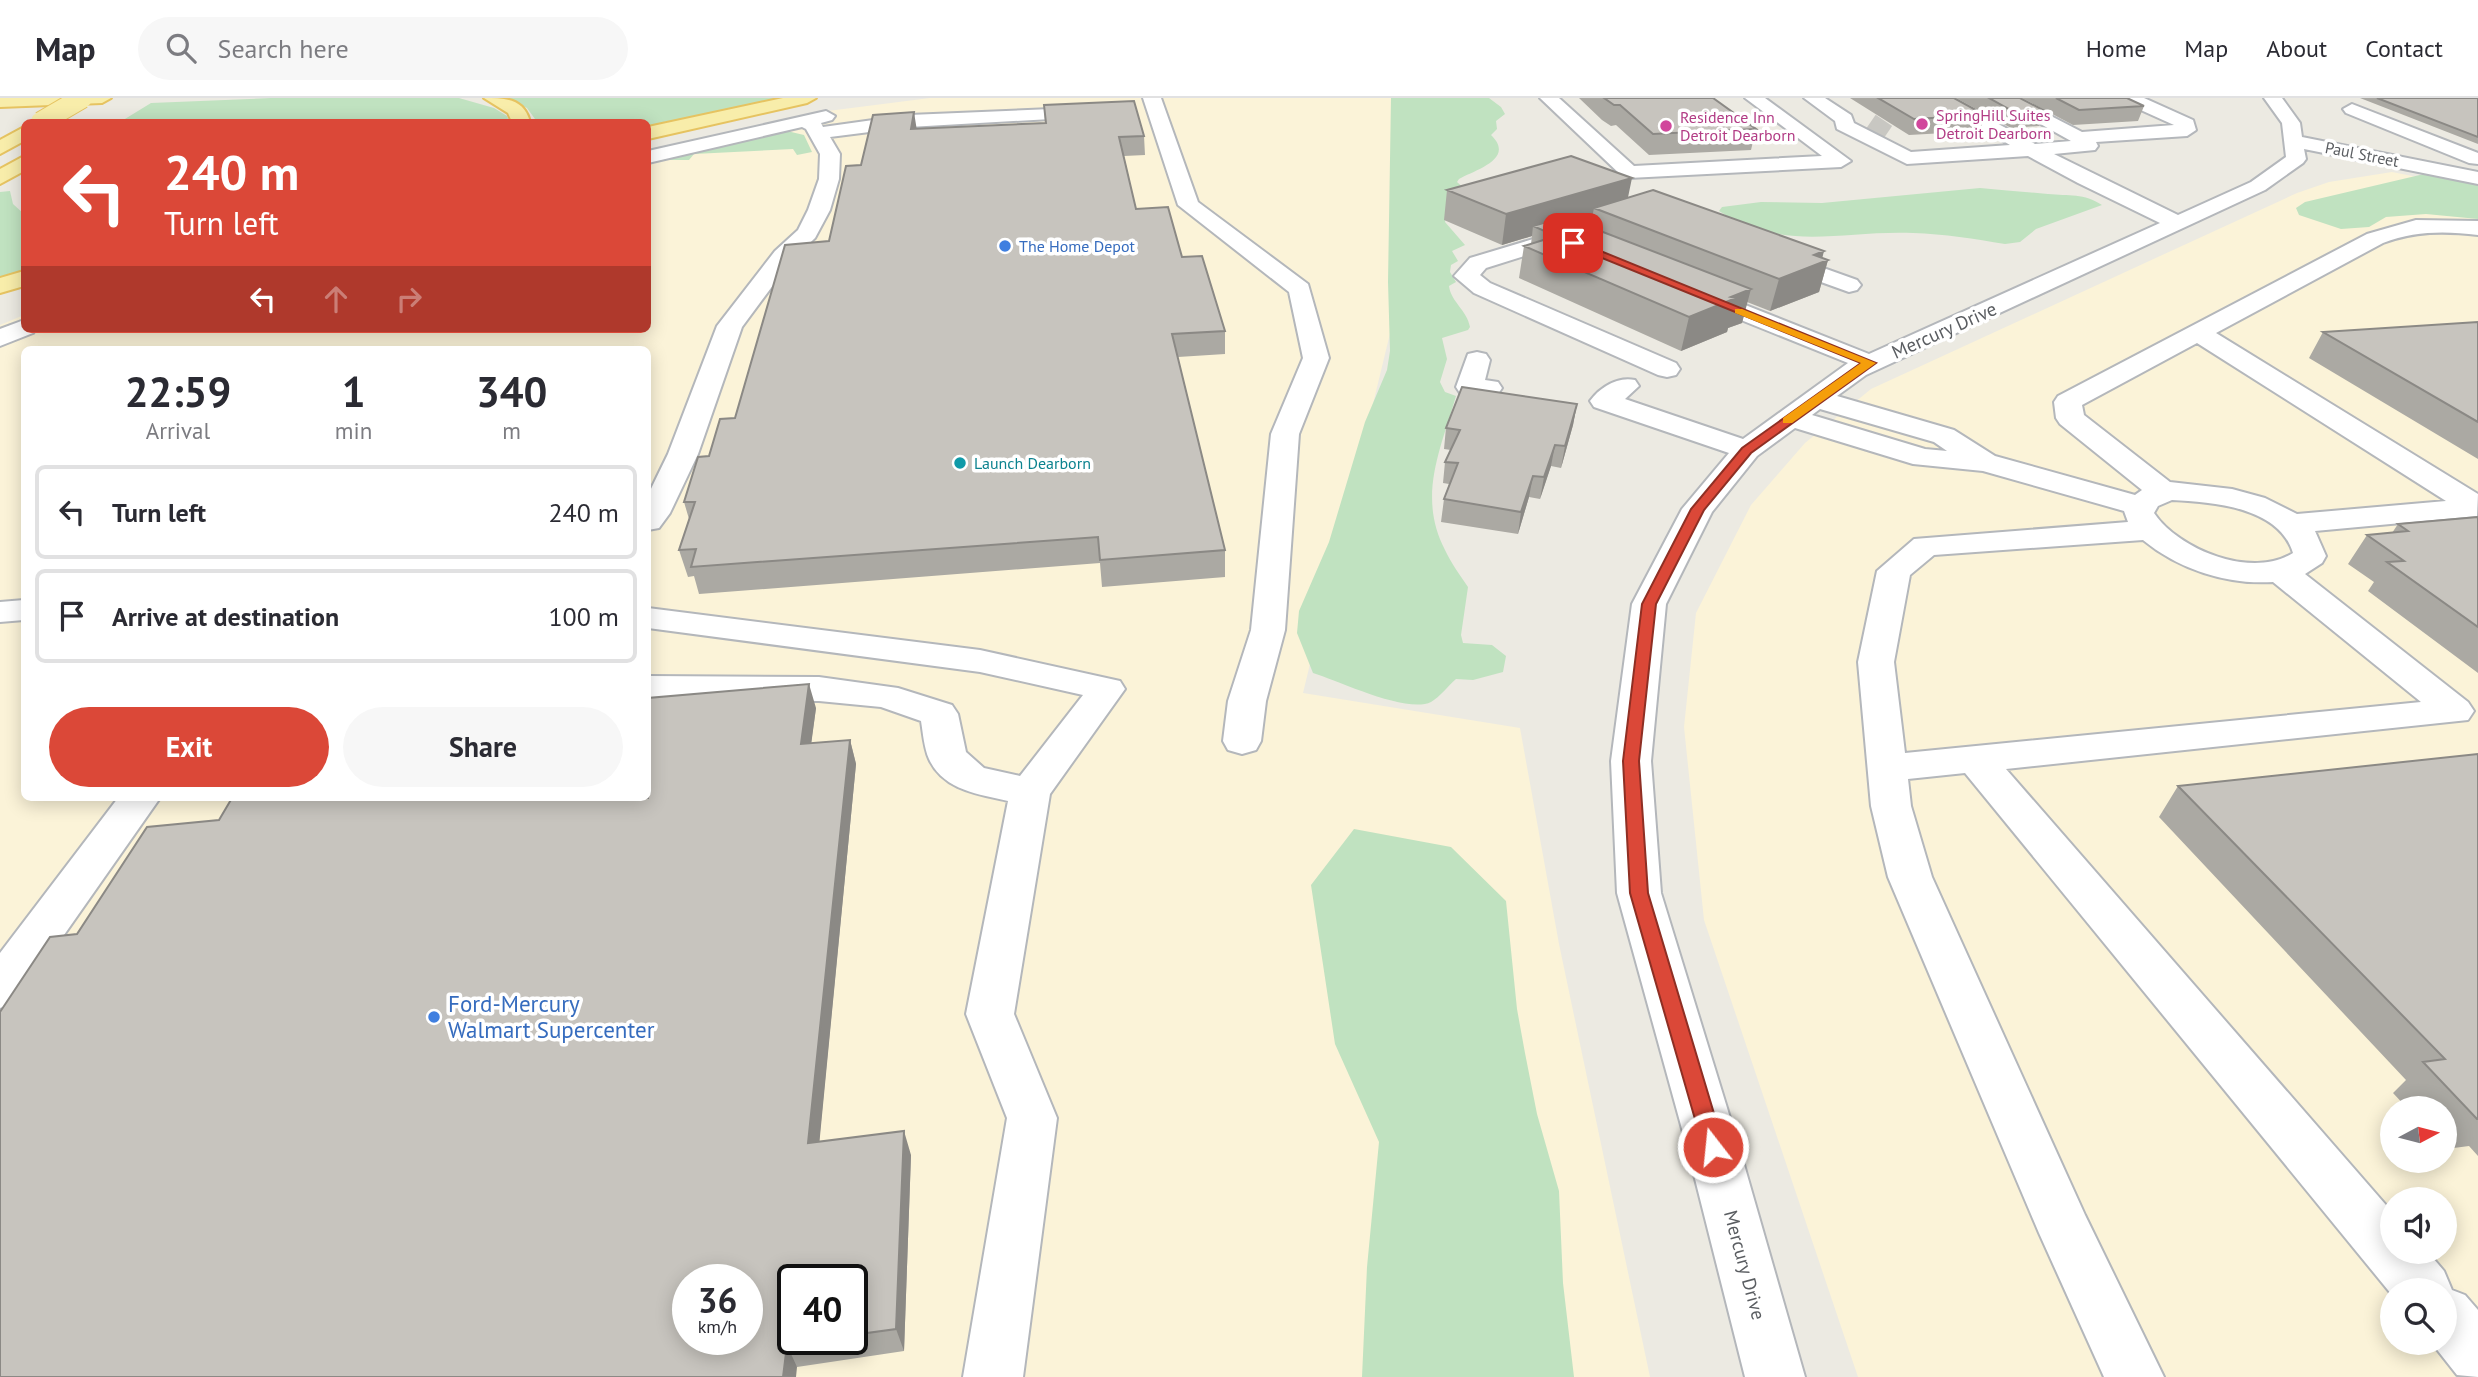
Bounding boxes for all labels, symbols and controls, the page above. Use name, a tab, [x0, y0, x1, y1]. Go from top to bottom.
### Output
search box	[138, 17, 628, 80]
text: Map	[35, 27, 96, 70]
icon: search	[162, 29, 200, 67]
text: Search here	[218, 32, 349, 65]
text: Home	[2086, 33, 2146, 64]
text: Map	[2184, 33, 2228, 64]
text: About	[2266, 33, 2327, 64]
text: Contact	[2365, 33, 2443, 64]
place label: SpringHill Suites Detroit Dearborn	[1936, 105, 2051, 143]
place label: Residence Inn Detroit Dearborn	[1680, 107, 1795, 145]
marker: SpringHill Suites Detroit Dearborn	[1914, 116, 1930, 132]
marker: Residence Inn Detroit Dearborn	[1658, 118, 1674, 134]
street label: Paul Street	[2323, 137, 2401, 171]
text: 240 m	[164, 140, 299, 204]
icon: left	[49, 147, 140, 238]
text: Turn left	[164, 202, 279, 244]
pin	[1543, 213, 1603, 273]
icon: arrive	[1554, 224, 1592, 262]
place label: The Home Depot	[1019, 236, 1136, 256]
marker: The Home Depot	[997, 238, 1013, 254]
icon: left	[244, 280, 282, 318]
icon: ahead	[317, 280, 355, 318]
icon: right	[390, 280, 428, 318]
street label: Mercury Drive	[1888, 296, 2000, 364]
text: 22:59	[125, 364, 231, 419]
text: 1	[342, 364, 365, 419]
text: 340	[476, 364, 547, 419]
text: Arrival	[146, 416, 210, 445]
text: min	[335, 416, 372, 445]
text: m	[502, 416, 521, 445]
place label: Launch Dearborn	[974, 453, 1091, 473]
marker: Launch Dearborn	[952, 455, 968, 471]
icon: left	[53, 493, 91, 531]
text: Turn left	[112, 496, 206, 529]
text: 240 m	[548, 496, 619, 529]
icon: arrive	[53, 597, 91, 635]
text: Arrive at destination	[112, 600, 339, 633]
text: 100 m	[548, 600, 619, 633]
button: Exit	[49, 707, 329, 787]
button: Share	[343, 707, 623, 787]
place label: Ford-Mercury Walmart Supercenter	[448, 989, 655, 1044]
marker: Ford-Mercury Walmart Supercenter	[426, 1009, 442, 1025]
north arrow	[2380, 1096, 2457, 1172]
map controls	[2380, 1096, 2457, 1355]
position arrow	[1676, 1110, 1750, 1184]
button: sound	[2380, 1187, 2457, 1264]
street label: Mercury Drive	[1719, 1208, 1771, 1322]
speed limit sign: 40	[777, 1264, 868, 1355]
text: 36	[698, 1277, 737, 1323]
button: search	[2380, 1278, 2457, 1355]
text: km/h	[698, 1315, 737, 1338]

